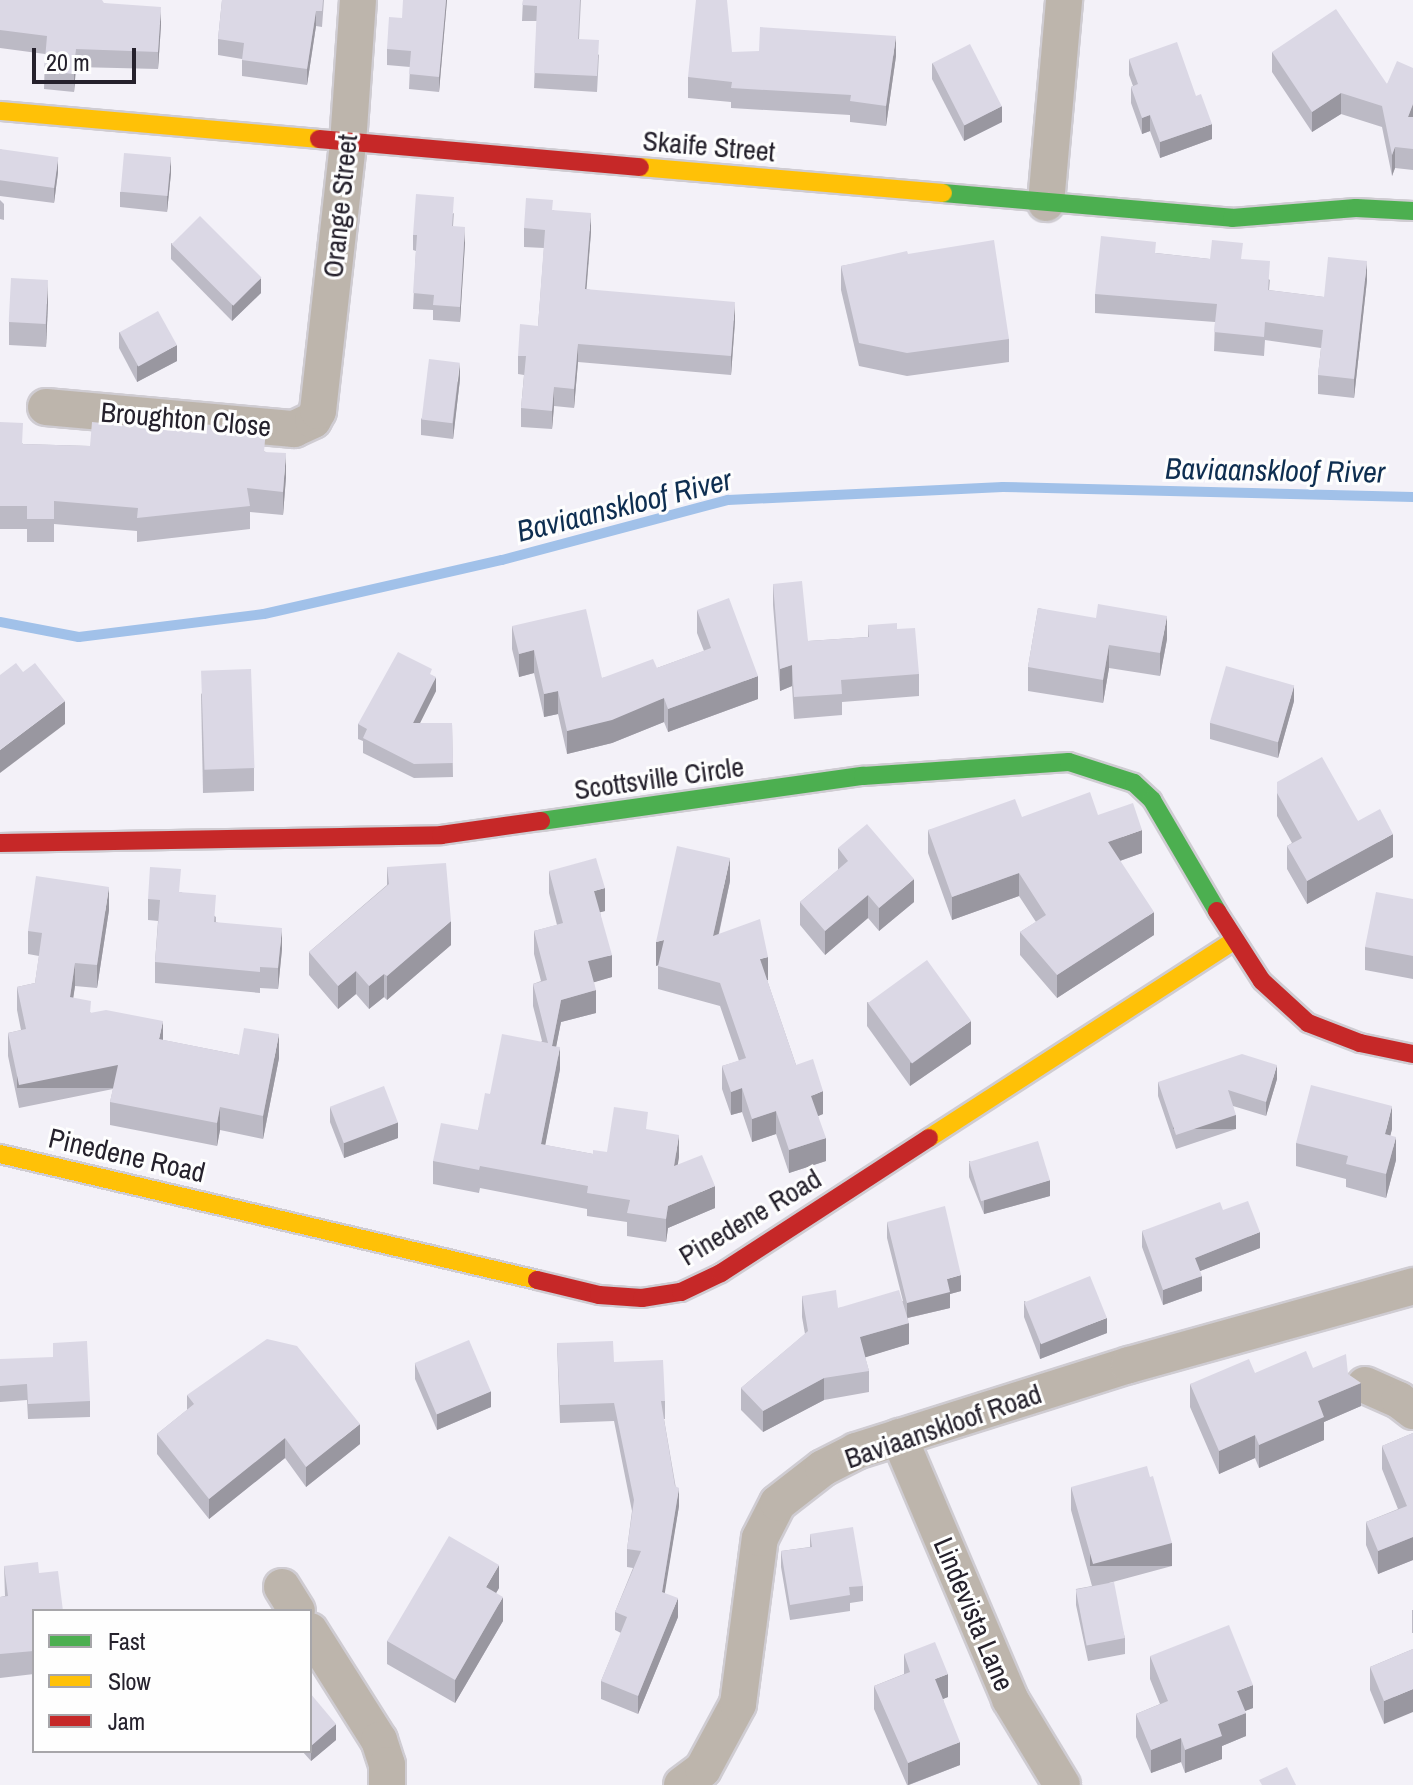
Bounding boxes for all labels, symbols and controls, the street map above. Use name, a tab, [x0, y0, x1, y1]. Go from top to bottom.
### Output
scale bar	[36, 32, 140, 82]
text: 20 m	[46, 46, 90, 78]
street label: Skaife Street	[641, 123, 777, 169]
street label: Orange Street	[316, 133, 364, 279]
street label: Broughton Close	[99, 395, 273, 443]
water label: Baviaanskloof River	[1165, 450, 1385, 490]
water label: Baviaanskloof River	[513, 461, 735, 549]
street label: Scottsville Circle	[572, 749, 746, 807]
street label: Pinedene Road	[45, 1121, 209, 1189]
street label: Pinedene Road	[673, 1162, 827, 1272]
street label: Baviaanskloof Road	[840, 1377, 1046, 1475]
street label: Lindevista Lane	[927, 1532, 1021, 1696]
legend	[32, 1609, 312, 1753]
text: Fast	[108, 1625, 145, 1657]
text: Slow	[108, 1665, 151, 1697]
text: Jam	[108, 1705, 145, 1737]

